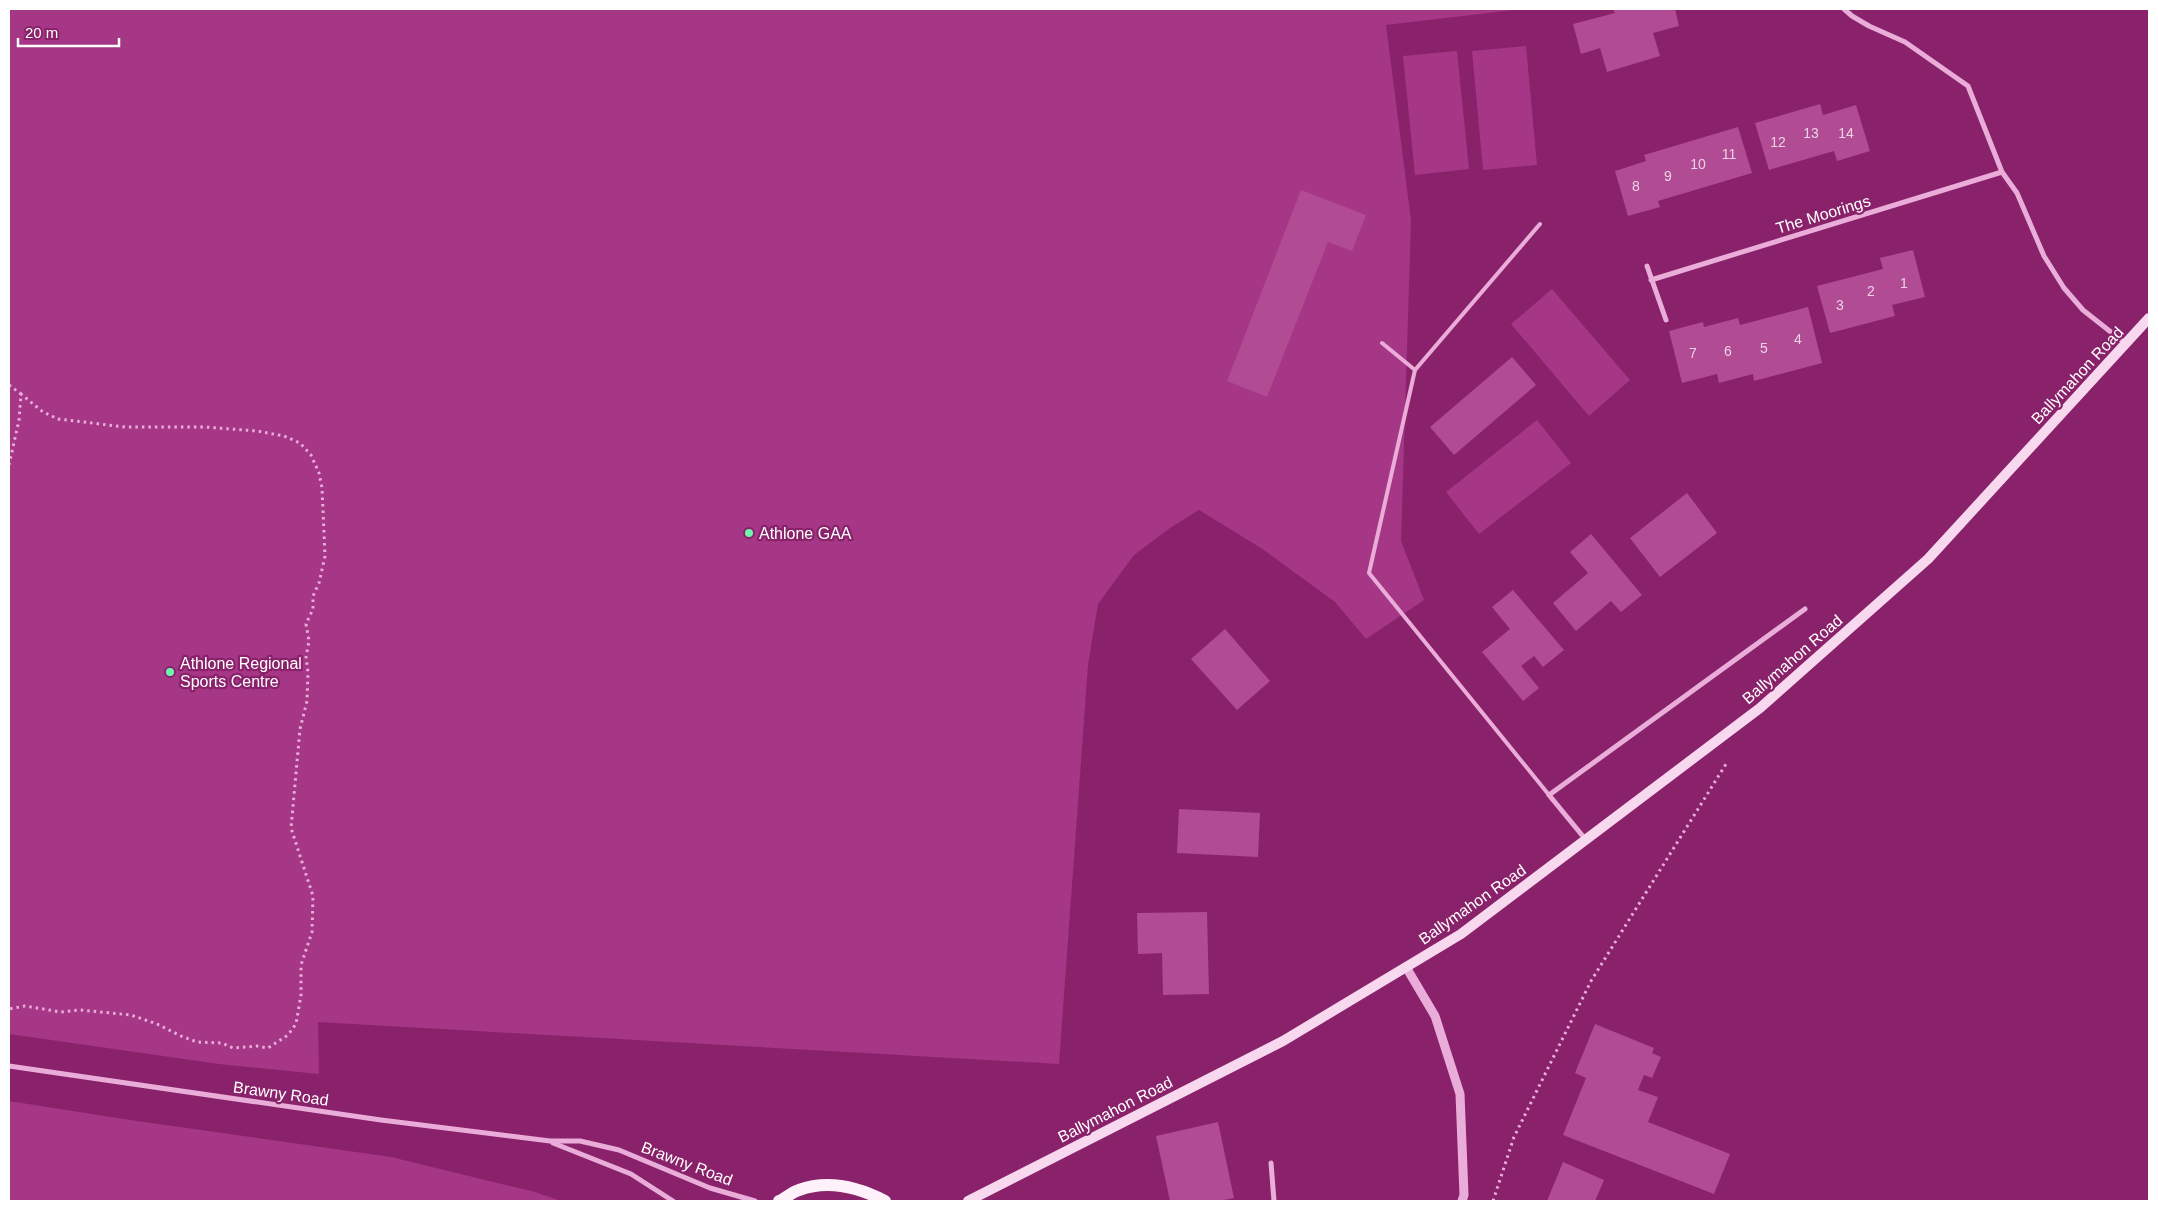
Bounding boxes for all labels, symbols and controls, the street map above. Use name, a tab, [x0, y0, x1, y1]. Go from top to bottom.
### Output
scale bar	[18, 15, 119, 47]
text: 20 m	[25, 24, 58, 41]
house number: 13	[1803, 125, 1819, 141]
house number: 14	[1838, 125, 1854, 141]
house number: 12	[1770, 134, 1786, 150]
house number: 11	[1722, 146, 1736, 162]
house number: 10	[1690, 156, 1706, 172]
house number: 9	[1664, 168, 1672, 184]
house number: 8	[1632, 178, 1640, 194]
street label: The Moorings	[1774, 192, 1872, 237]
house number: 1	[1900, 275, 1908, 291]
house number: 2	[1867, 283, 1875, 299]
house number: 3	[1836, 297, 1844, 313]
street label: Ballymahon Road	[2028, 323, 2127, 427]
house number: 4	[1794, 331, 1802, 347]
house number: 5	[1760, 340, 1768, 356]
house number: 6	[1724, 343, 1732, 359]
house number: 7	[1689, 345, 1697, 361]
place label: Athlone GAA	[759, 525, 852, 542]
marker: Athlone GAA	[743, 527, 755, 539]
street label: Ballymahon Road	[1739, 612, 1846, 707]
place label: Athlone Regional Sports Centre	[180, 655, 302, 690]
marker: Athlone Regional Sports Centre	[164, 666, 176, 678]
street label: Ballymahon Road	[1416, 861, 1529, 948]
street label: Ballymahon Road	[1055, 1073, 1175, 1146]
street label: Brawny Road	[232, 1078, 330, 1109]
street label: Brawny Road	[639, 1138, 735, 1189]

